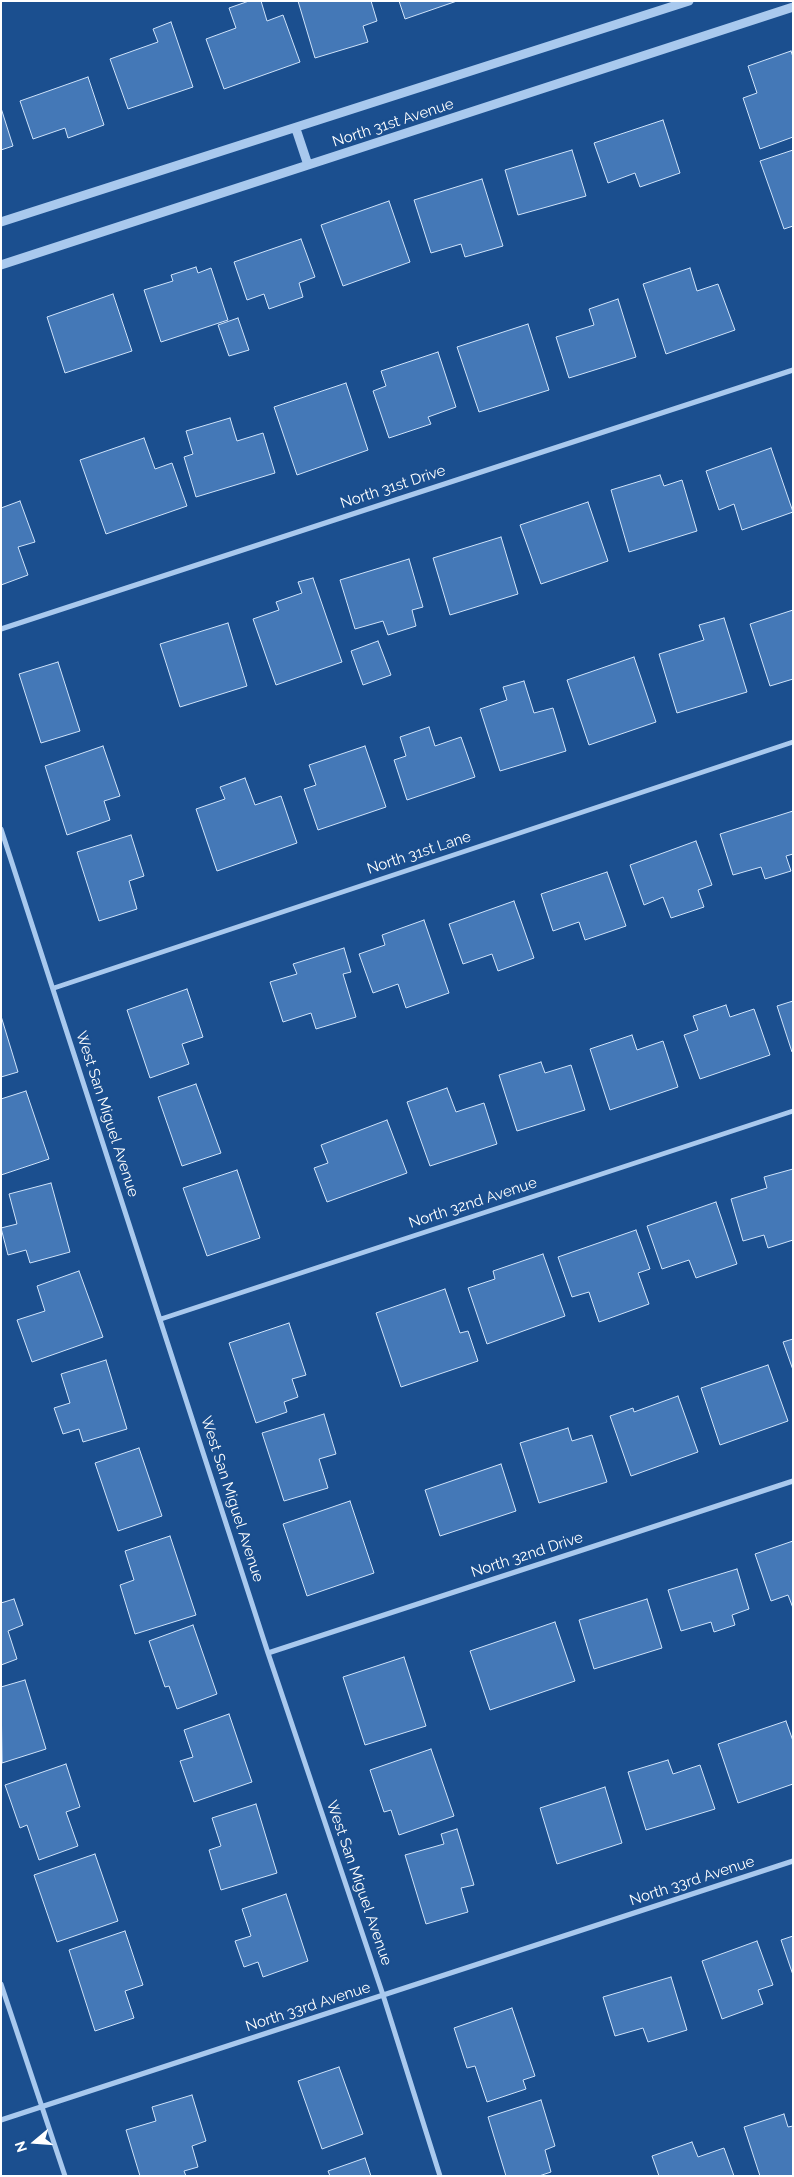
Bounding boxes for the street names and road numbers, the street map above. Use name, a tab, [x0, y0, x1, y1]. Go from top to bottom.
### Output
street label: North 31st Avenue	[330, 95, 456, 151]
street label: North 31st Drive	[338, 462, 448, 512]
street label: North 31st Lane	[365, 828, 473, 878]
street label: West San Miguel Avenue	[72, 1029, 142, 1199]
street label: North 32nd Avenue	[407, 1174, 539, 1232]
street label: West San Miguel Avenue	[197, 1414, 267, 1584]
street label: North 32nd Drive	[469, 1528, 585, 1582]
street label: West San Miguel Avenue	[322, 1798, 396, 1968]
street label: North 33rd Avenue	[627, 1852, 757, 1910]
street label: North 33rd Avenue	[243, 1978, 373, 2036]

